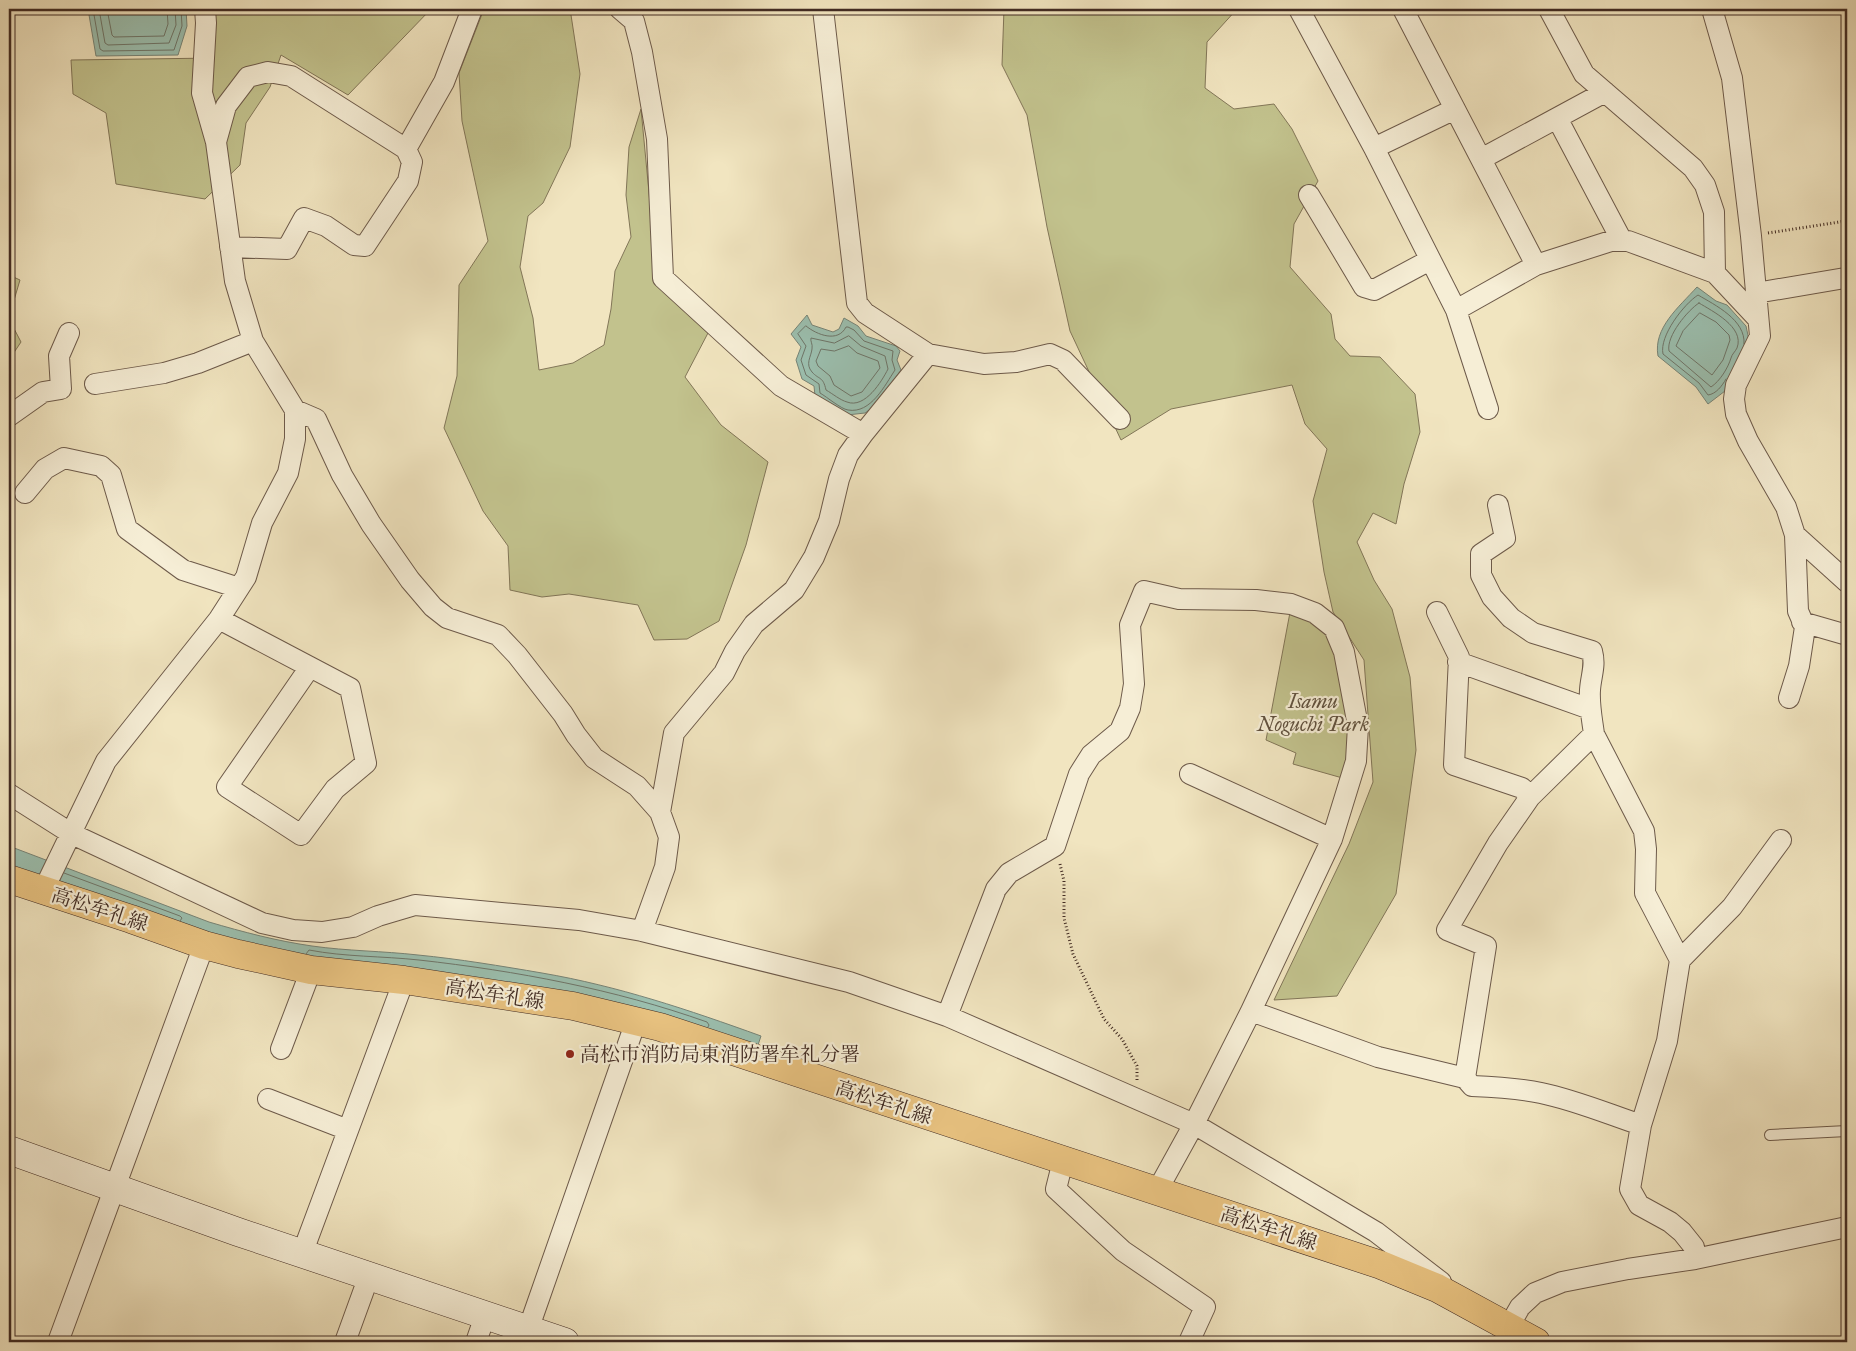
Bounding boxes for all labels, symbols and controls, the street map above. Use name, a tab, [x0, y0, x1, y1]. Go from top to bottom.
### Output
park label: Isamu Noguchi Park	[1256, 689, 1369, 736]
street label: 高松牟礼線	[49, 882, 151, 936]
street label: 高松牟礼線	[444, 974, 546, 1014]
place label: 高松市消防局東消防署牟礼分署	[580, 1042, 860, 1066]
marker: 高松市消防局東消防署牟礼分署	[564, 1048, 576, 1060]
street label: 高松牟礼線	[833, 1075, 935, 1129]
street label: 高松牟礼線	[1218, 1201, 1320, 1255]

